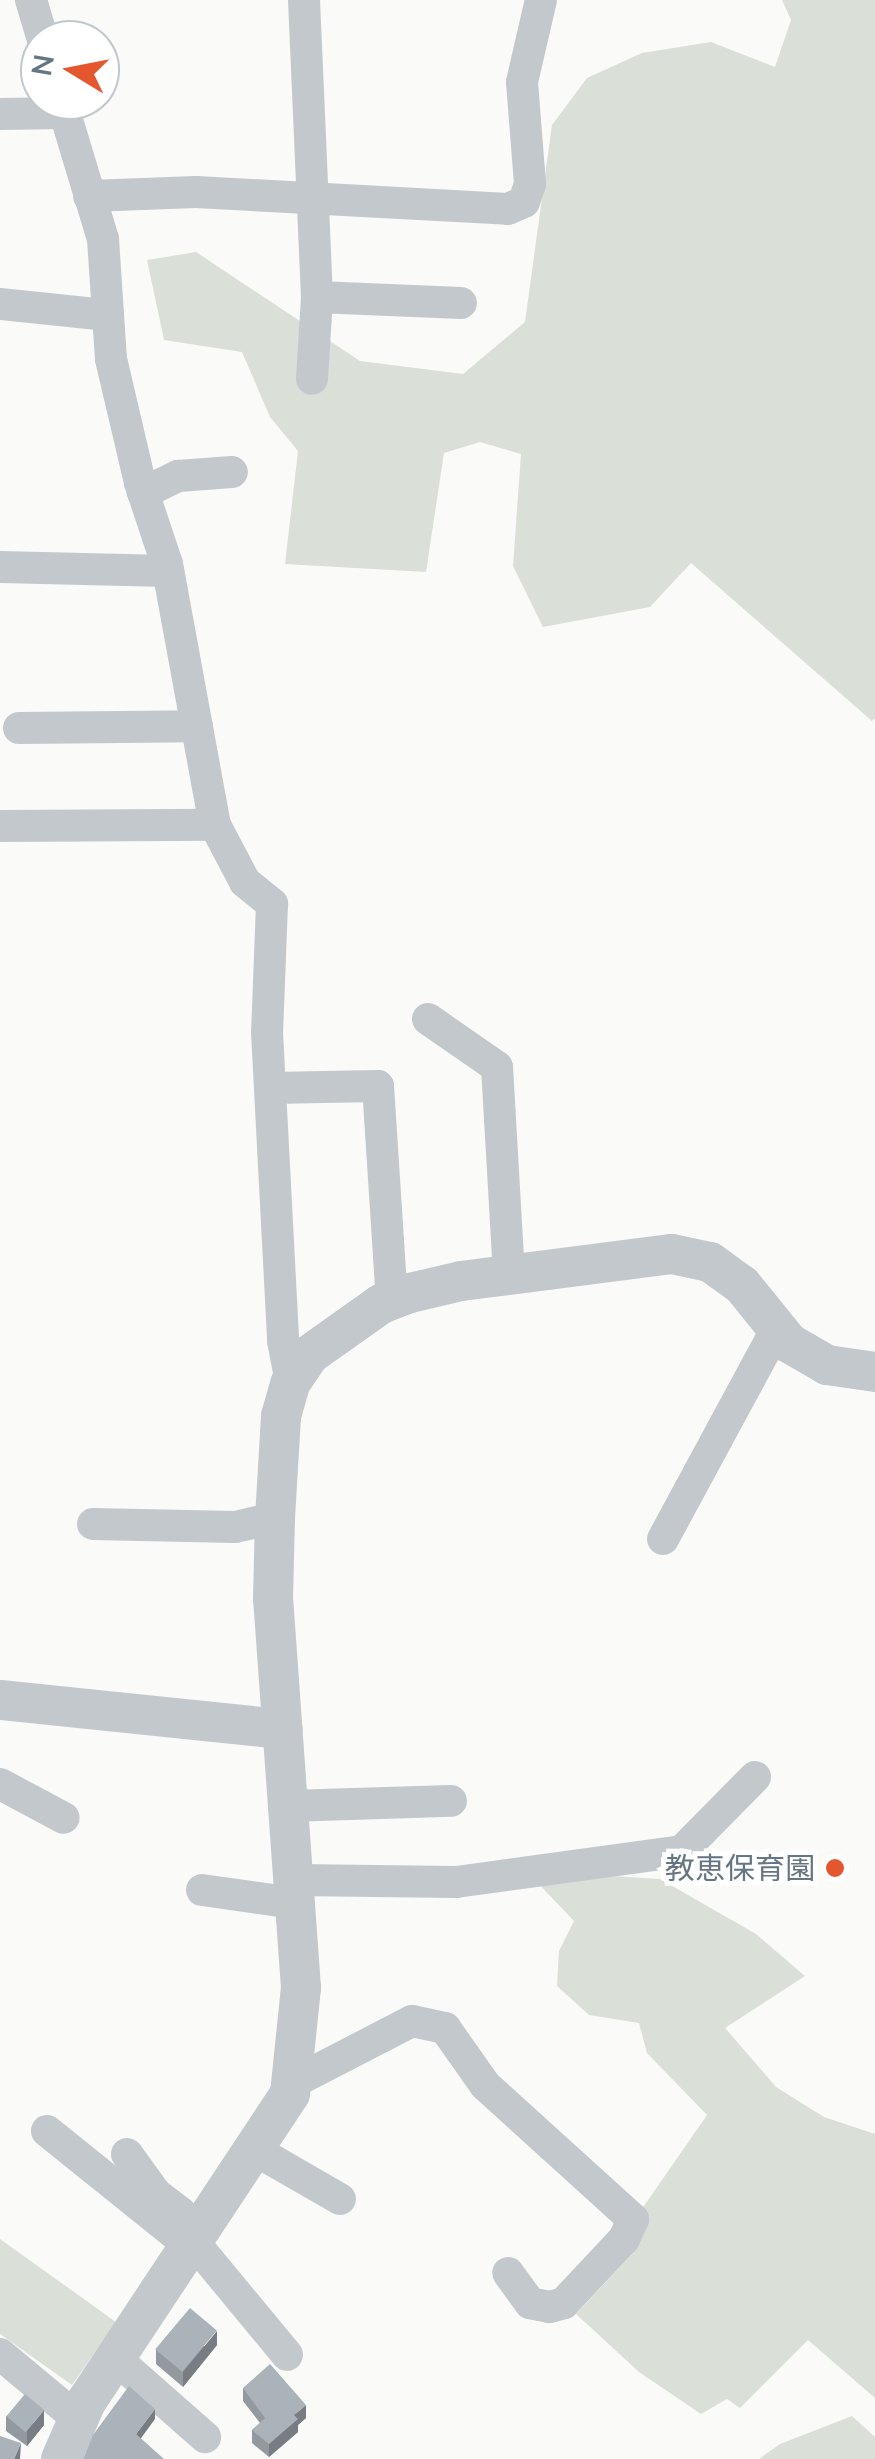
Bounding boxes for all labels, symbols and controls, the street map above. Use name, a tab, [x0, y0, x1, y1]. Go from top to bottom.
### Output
north arrow	[20, 20, 120, 120]
text: N	[23, 52, 61, 79]
place label: 教恵保育園	[665, 1850, 815, 1886]
marker: 教恵保育園	[824, 1857, 846, 1879]

